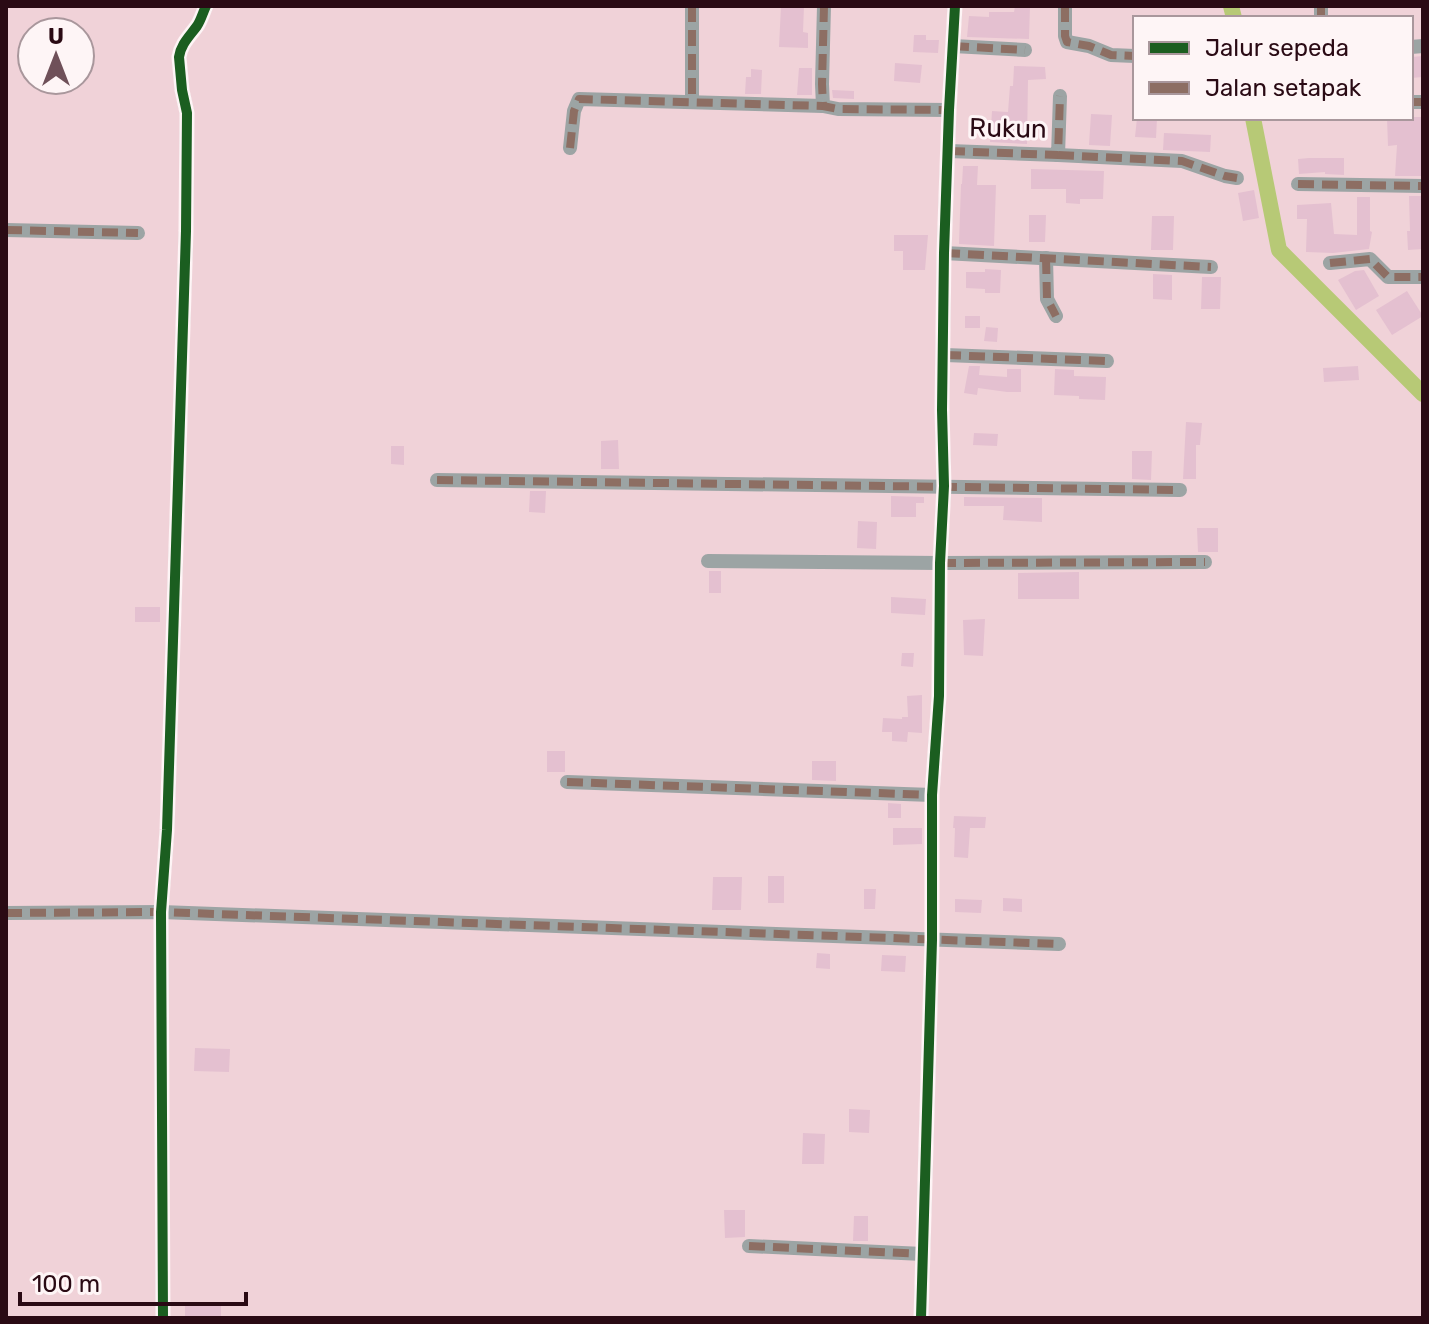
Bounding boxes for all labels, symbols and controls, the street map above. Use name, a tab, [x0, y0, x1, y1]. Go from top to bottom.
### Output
north arrow	[16, 16, 96, 96]
legend	[1133, 16, 1413, 120]
text: U	[48, 23, 64, 50]
text: Jalur sepeda	[1205, 34, 1349, 62]
text: Jalan setapak	[1205, 74, 1362, 102]
street label: Rukun	[969, 112, 1047, 145]
scale bar	[20, 1256, 246, 1306]
text: 100 m	[32, 1270, 100, 1298]

